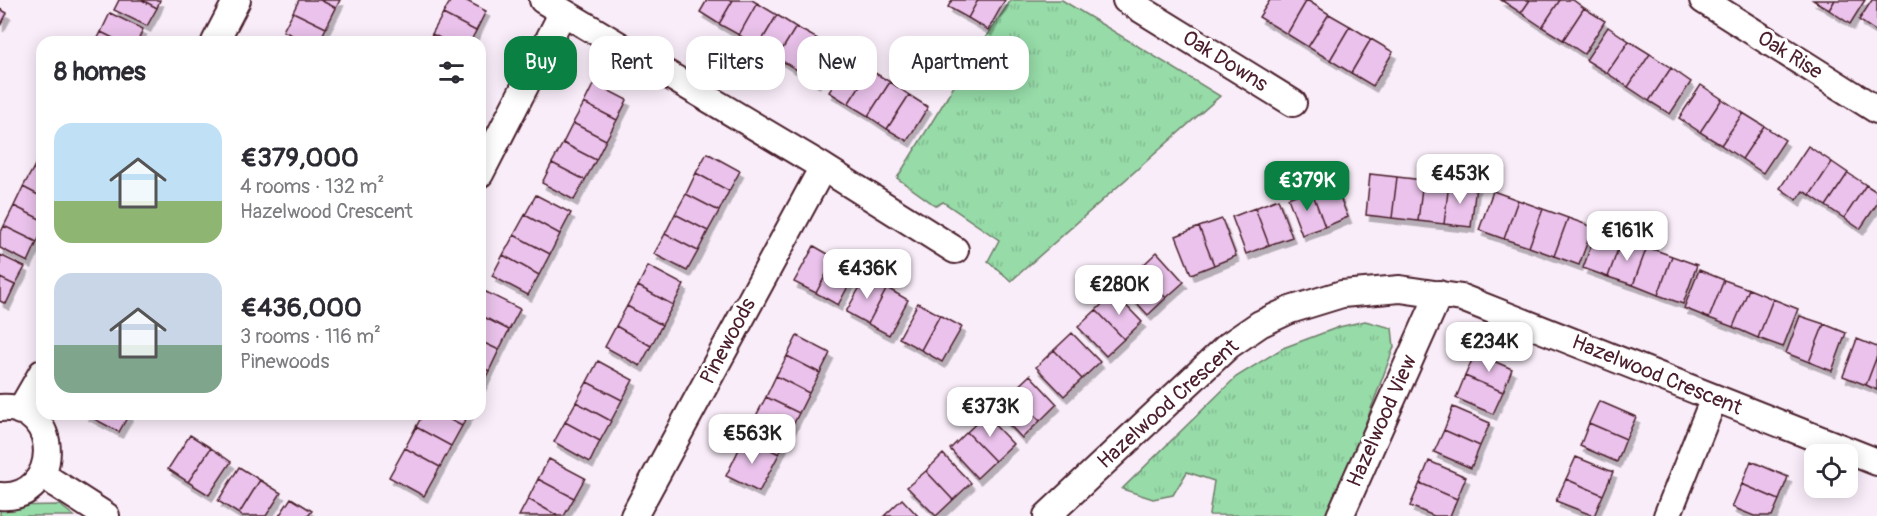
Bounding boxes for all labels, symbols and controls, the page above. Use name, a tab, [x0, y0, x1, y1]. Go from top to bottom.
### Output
street label: Oak Downs	[1177, 24, 1273, 98]
street label: Oak Rise	[1752, 24, 1828, 86]
chip: Buy	[504, 36, 577, 90]
chip: Rent	[589, 36, 674, 90]
chip: Filters	[686, 36, 785, 90]
chip: New	[797, 36, 877, 90]
chip: Apartment	[889, 36, 1029, 90]
text: 8 homes	[54, 56, 146, 88]
icon: filters	[435, 56, 468, 89]
text: €379,000	[240, 142, 359, 174]
icon: home	[102, 147, 174, 219]
pin: €453K	[1418, 154, 1502, 205]
pin: €379K	[1265, 161, 1349, 212]
text: €453K	[1431, 161, 1489, 186]
text: €379K	[1278, 168, 1336, 193]
text: 4 rooms · 132 m²	[240, 174, 384, 199]
text: Hazelwood Crescent	[240, 199, 413, 224]
pin: €161K	[1585, 211, 1669, 262]
text: €161K	[1601, 218, 1653, 243]
pin: €436K	[825, 249, 909, 300]
text: €436K	[837, 256, 897, 281]
pin: €280K	[1077, 265, 1161, 316]
text: €280K	[1089, 272, 1149, 297]
text: €436,000	[240, 292, 362, 324]
street label: Pinewoods	[694, 293, 762, 389]
icon: home	[102, 297, 174, 369]
pin: €234K	[1447, 322, 1531, 373]
text: 3 rooms · 116 m²	[240, 324, 381, 349]
street label: Hazelwood Crescent	[1568, 328, 1747, 422]
text: €234K	[1460, 329, 1518, 354]
street label: Hazelwood Crescent	[1092, 333, 1245, 475]
text: Pinewoods	[240, 349, 329, 374]
street label: Hazelwood View	[1341, 351, 1423, 491]
pin: €373K	[948, 387, 1032, 438]
text: €373K	[961, 394, 1019, 419]
pin: €563K	[710, 414, 794, 465]
text: €563K	[723, 421, 781, 446]
map controls	[1804, 444, 1858, 498]
button: locate	[1804, 444, 1858, 498]

